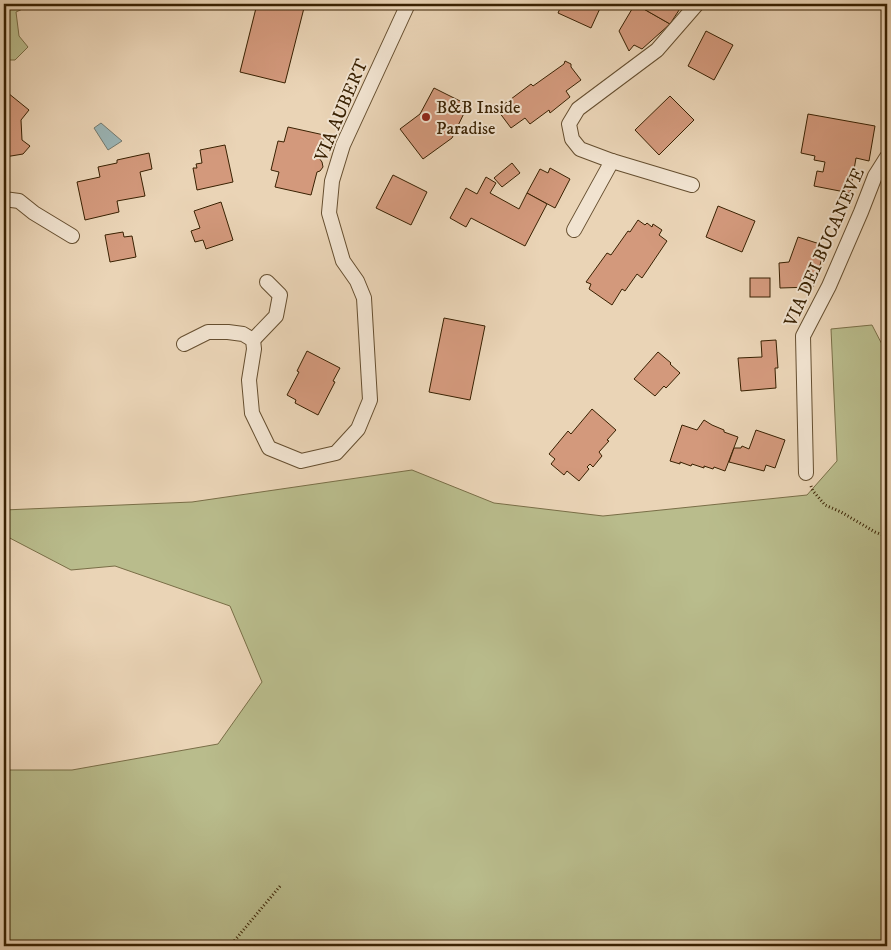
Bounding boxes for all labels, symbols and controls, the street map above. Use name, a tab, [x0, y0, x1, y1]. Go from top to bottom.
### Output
street label: VIA AUBERT	[310, 56, 373, 166]
place label: B&B Inside Paradise	[436, 97, 520, 140]
marker: B&B Inside Paradise	[420, 111, 432, 123]
street label: VIA DEI BUCANEVE	[780, 164, 870, 331]

